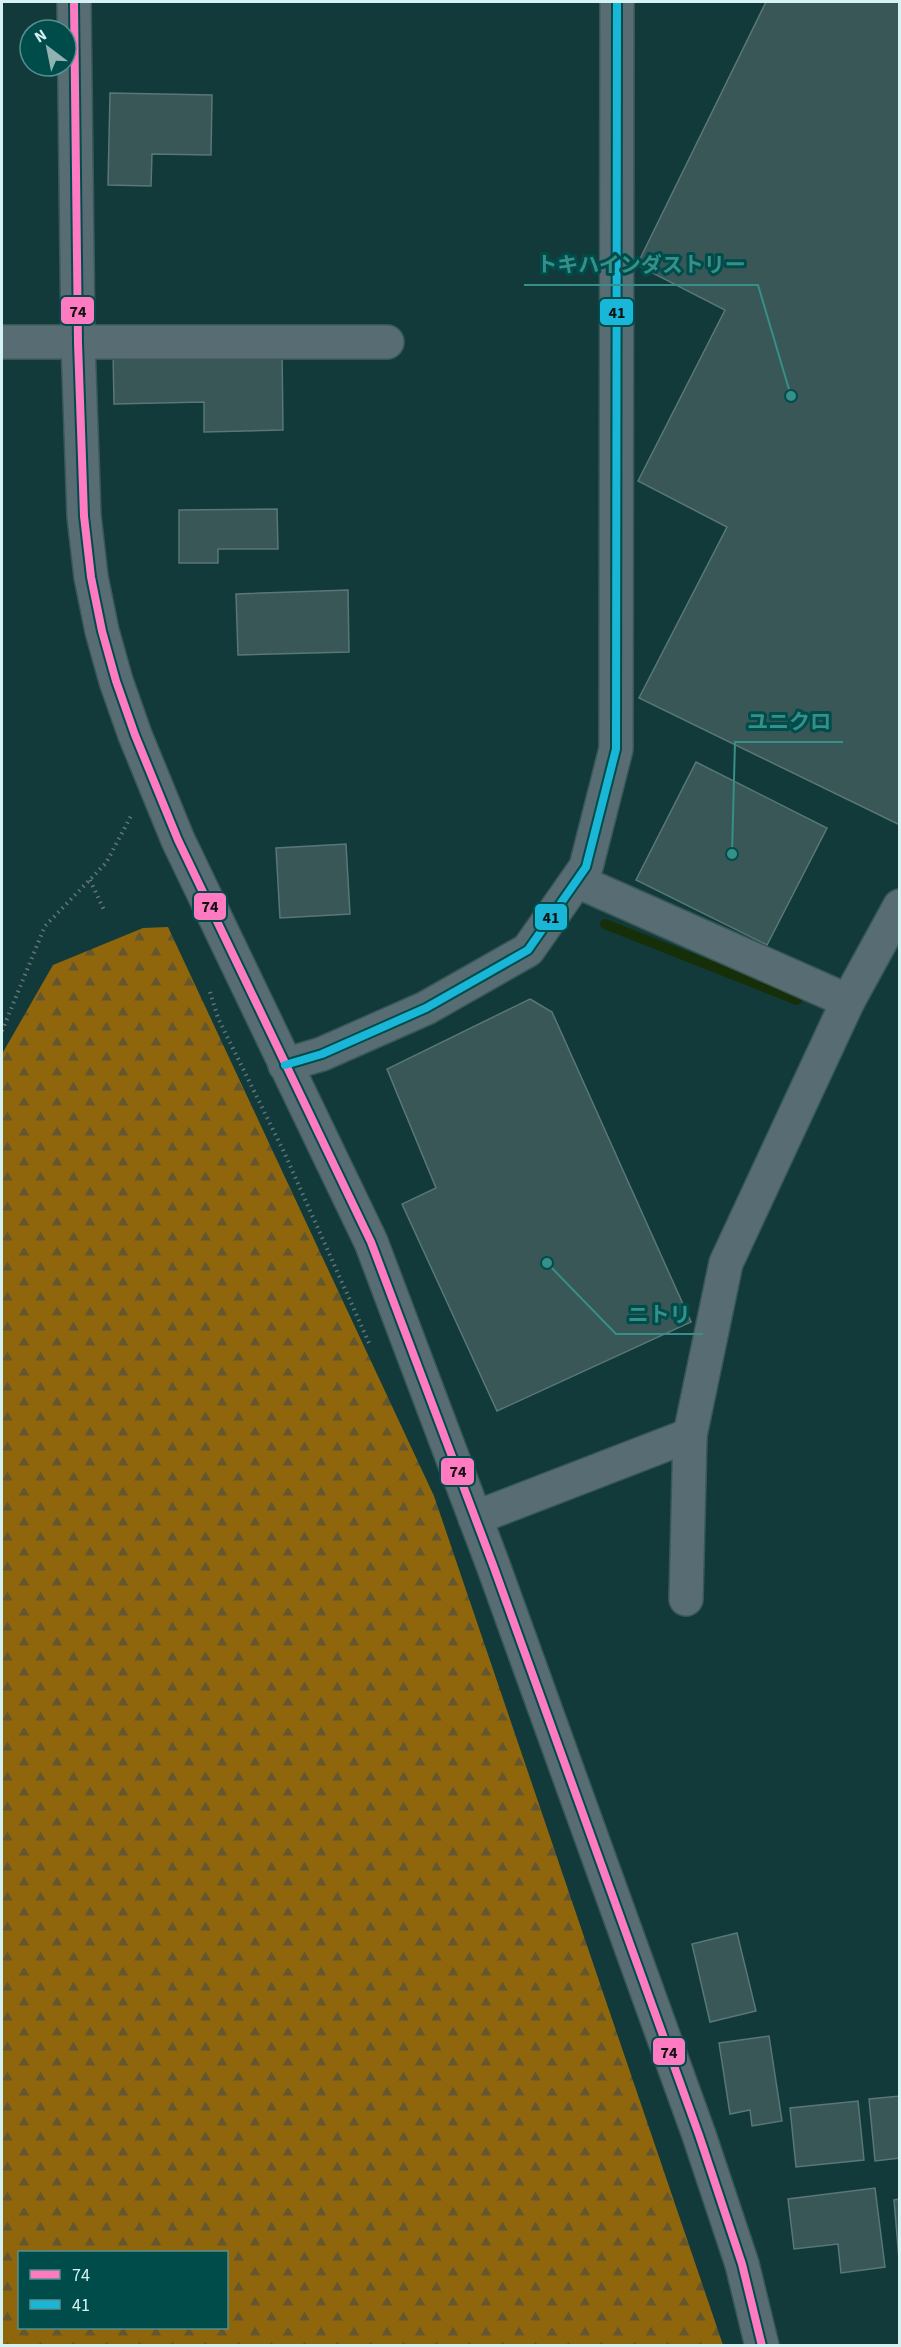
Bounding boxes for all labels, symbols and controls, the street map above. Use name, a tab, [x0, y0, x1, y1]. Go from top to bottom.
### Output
north arrow	[18, 18, 78, 78]
text: N	[30, 24, 51, 48]
callout: トキハインダストリー	[524, 246, 758, 285]
text: トキハインダストリー	[536, 250, 746, 280]
line badge: 74	[60, 296, 95, 325]
line badge: 41	[599, 298, 634, 326]
text: 74	[70, 301, 87, 323]
text: 41	[609, 302, 625, 324]
callout: ユニクロ	[735, 703, 843, 742]
text: ユニクロ	[747, 707, 831, 737]
line badge: 74	[193, 892, 227, 921]
text: 74	[202, 896, 219, 918]
line badge: 41	[534, 903, 568, 931]
text: 41	[543, 907, 559, 929]
callout: ニトリ	[616, 1295, 703, 1334]
text: ニトリ	[628, 1300, 691, 1330]
line badge: 74	[440, 1457, 475, 1486]
text: 74	[450, 1461, 467, 1483]
line badge: 74	[652, 2037, 686, 2066]
text: 74	[661, 2042, 678, 2064]
legend	[18, 2251, 228, 2329]
text: 74	[72, 2263, 90, 2288]
text: 41	[72, 2293, 90, 2318]

